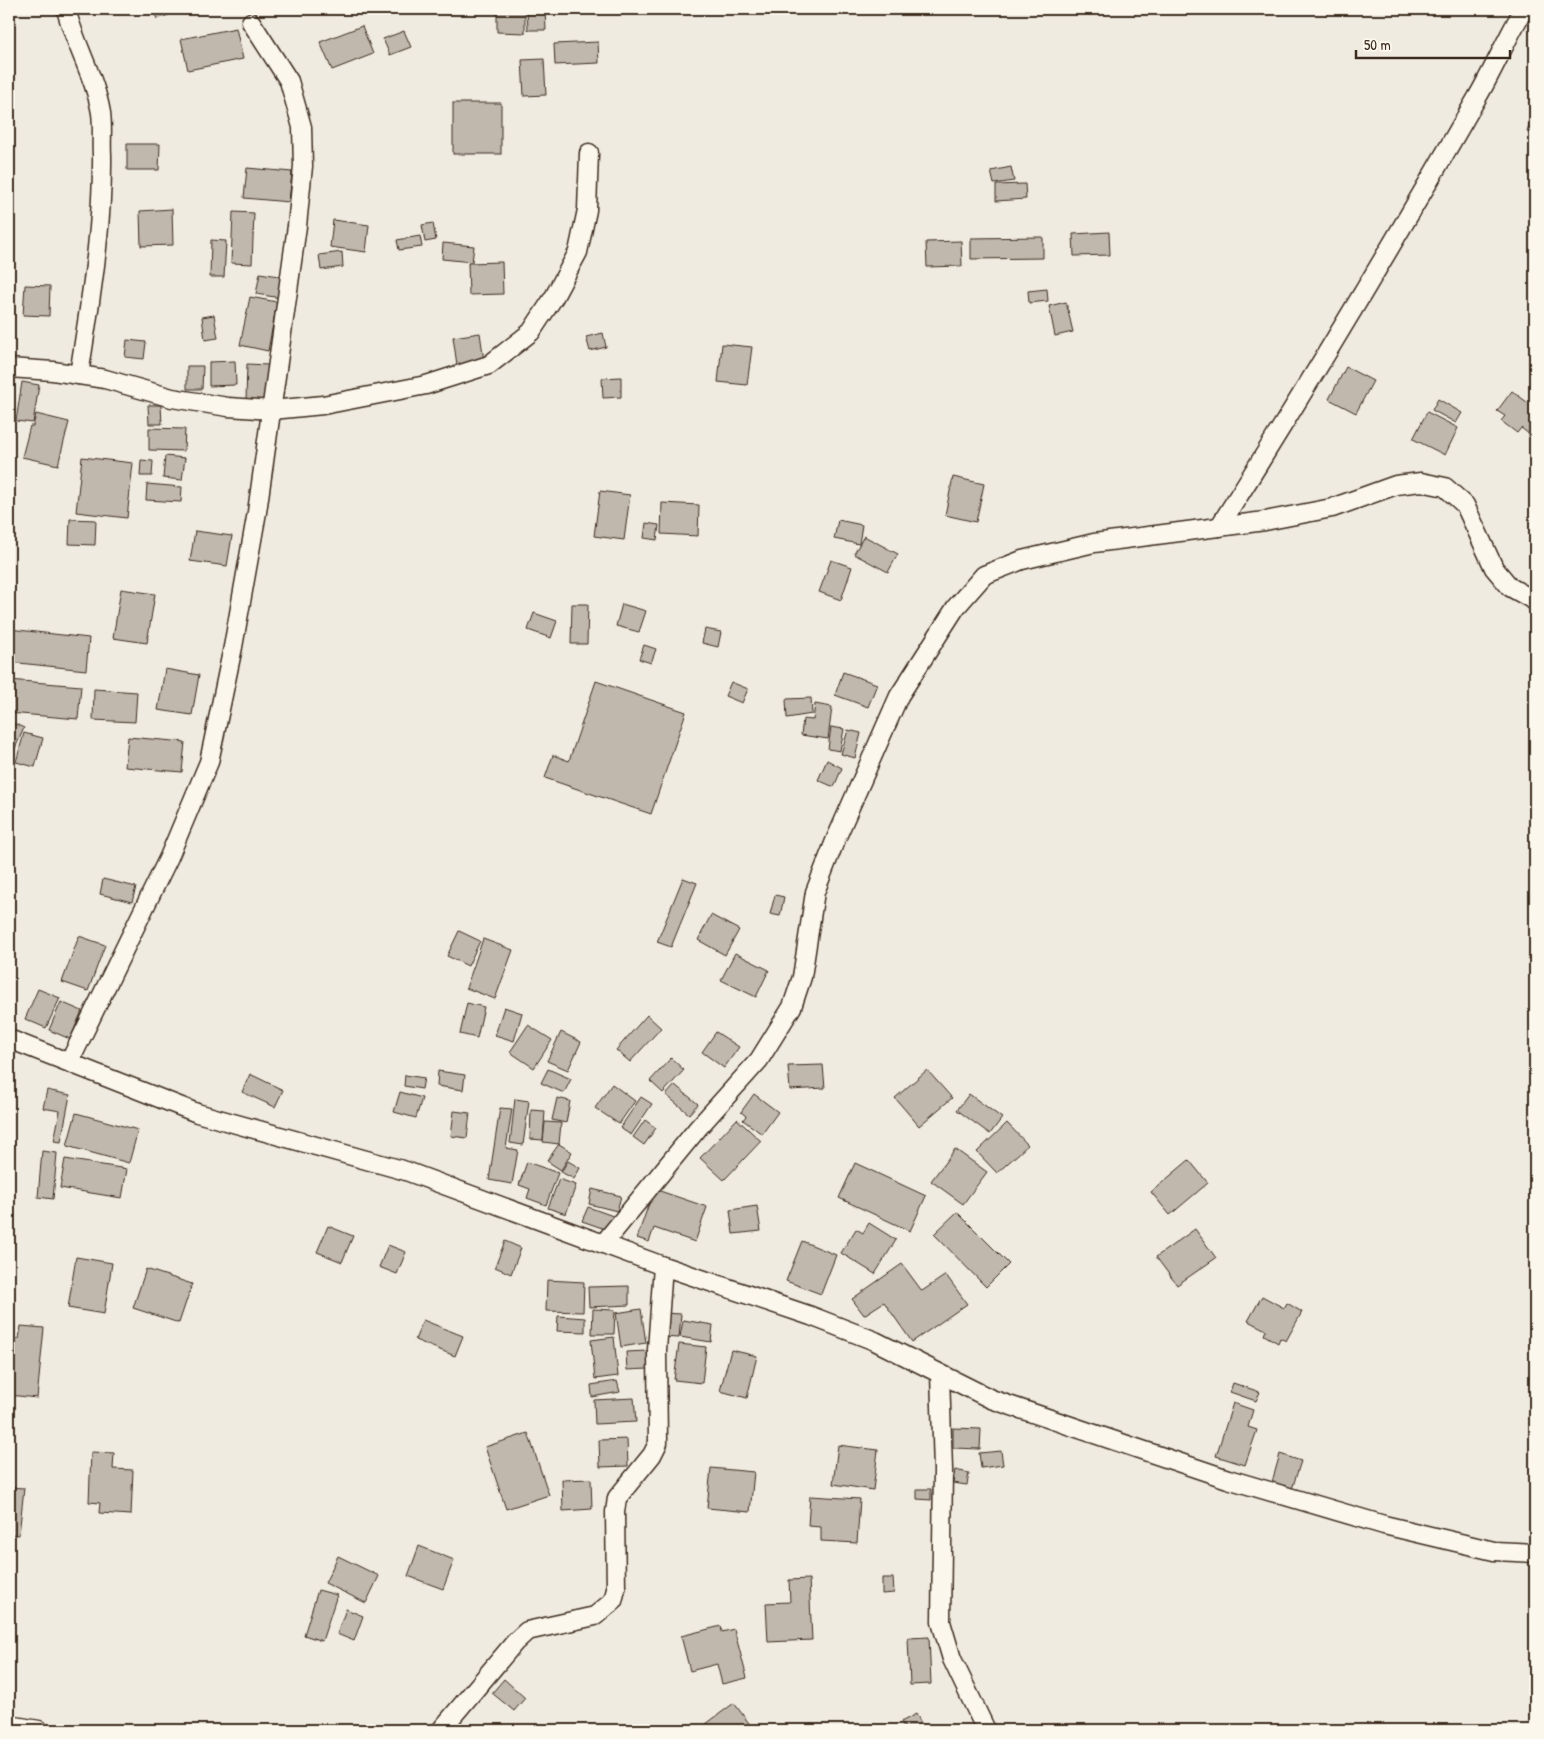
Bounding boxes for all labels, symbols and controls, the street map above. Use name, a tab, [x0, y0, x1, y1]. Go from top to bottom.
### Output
scale bar	[1356, 28, 1510, 60]
text: 50 m	[1364, 34, 1391, 55]

